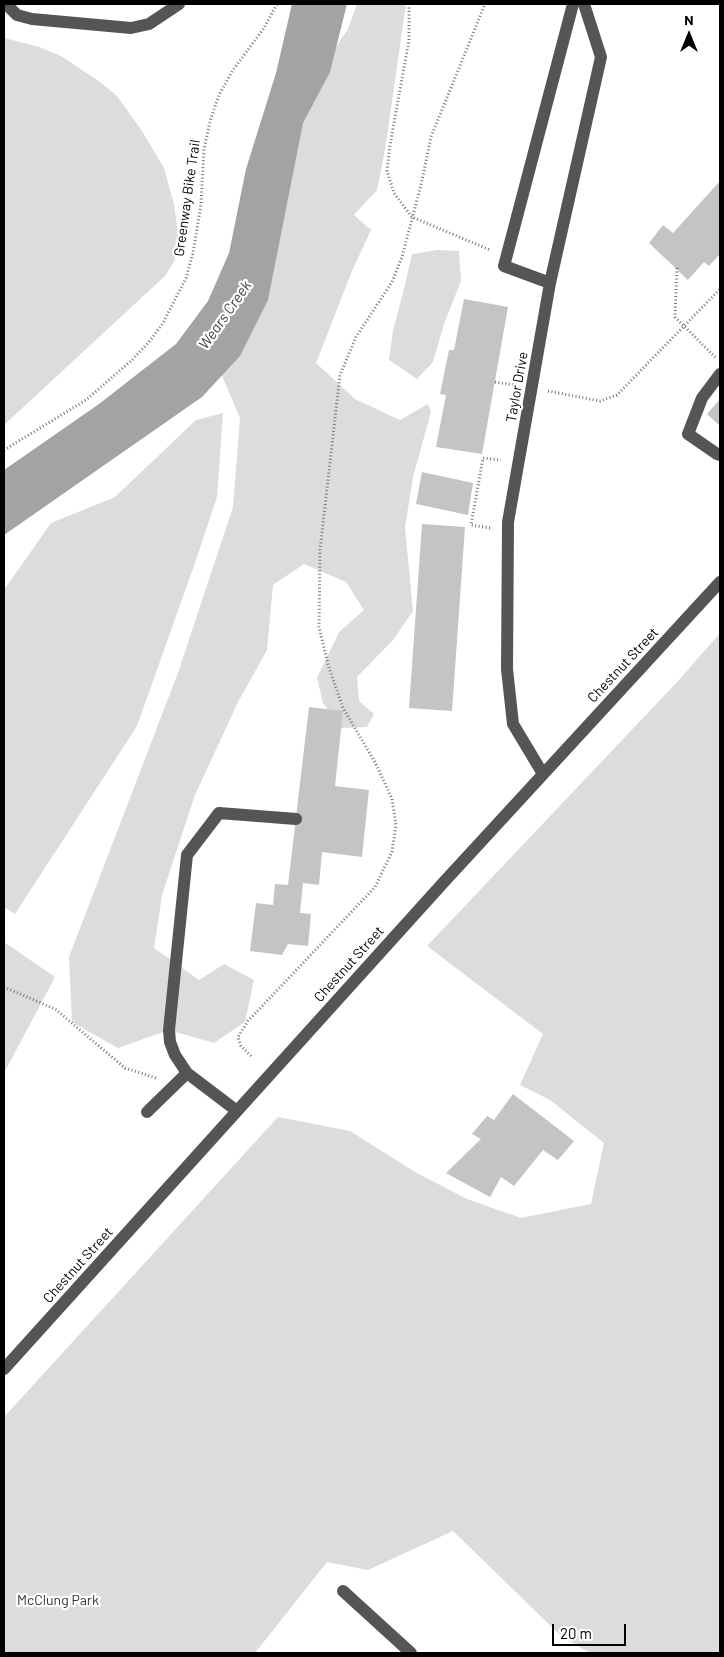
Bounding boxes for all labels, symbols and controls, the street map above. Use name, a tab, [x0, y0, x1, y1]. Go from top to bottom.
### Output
north arrow	[664, 10, 714, 60]
text: N	[684, 11, 694, 28]
street label: Greenway Bike Trail	[170, 138, 204, 258]
water label: Wears Creek	[195, 277, 255, 353]
street label: Taylor Drive	[503, 350, 531, 424]
street label: Chestnut Street	[584, 624, 662, 706]
street label: Chestnut Street	[311, 923, 387, 1005]
street label: Chestnut Street	[40, 1224, 116, 1306]
park label: McClung Park	[17, 1592, 99, 1608]
scale bar	[554, 1614, 628, 1646]
text: 20 m	[560, 1624, 592, 1642]

